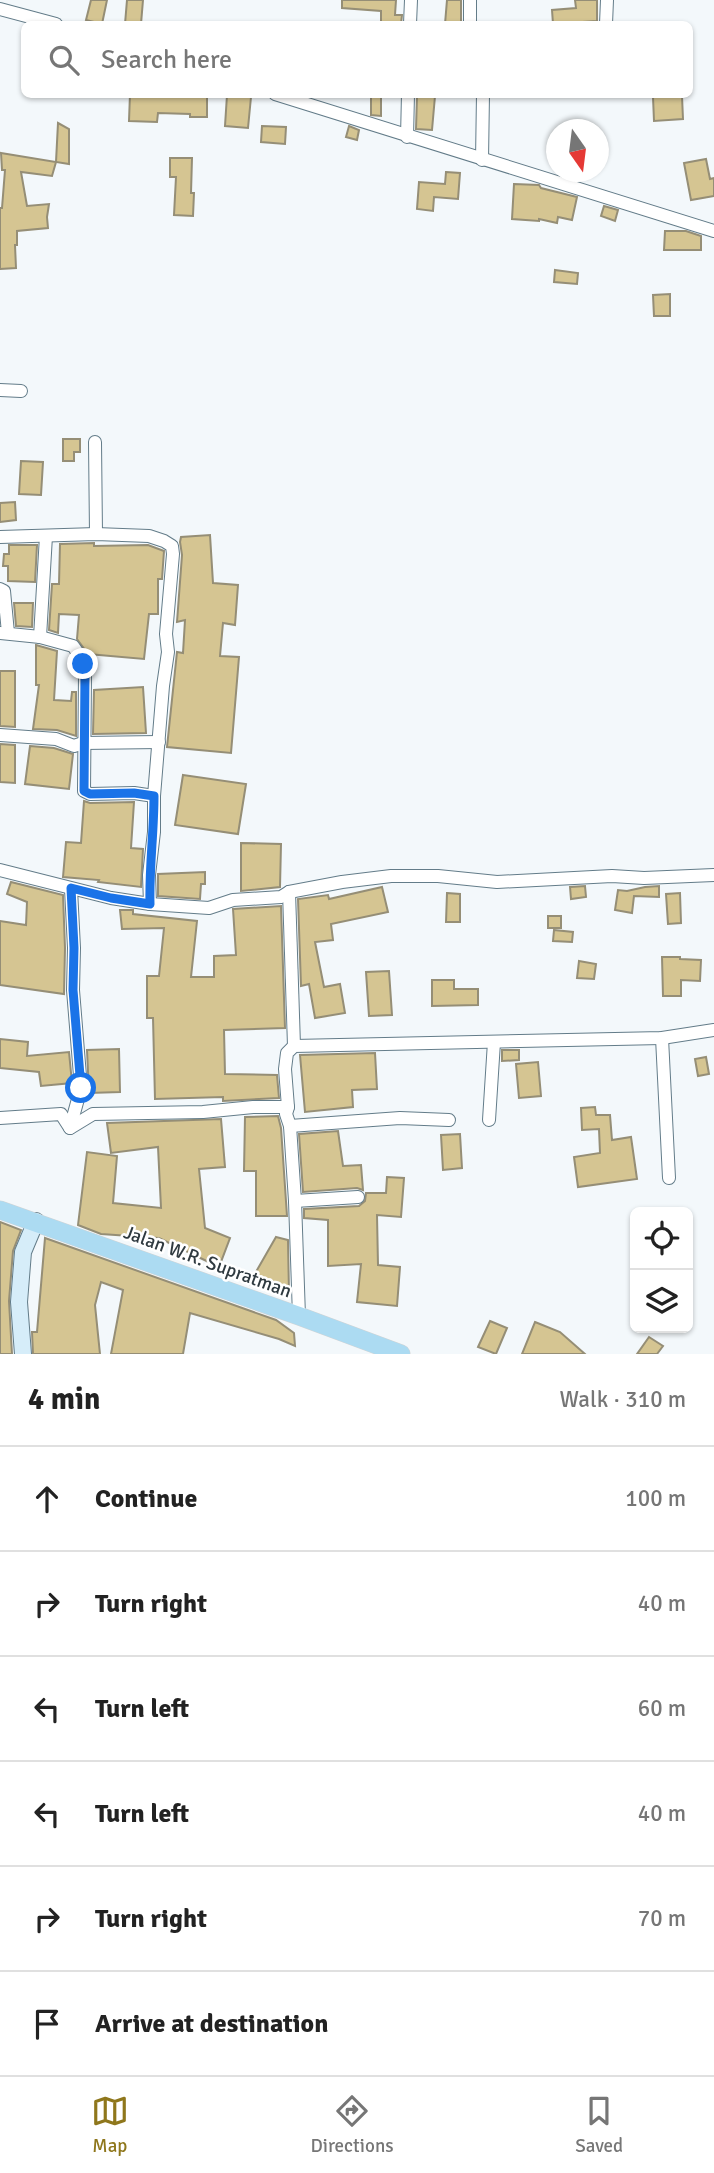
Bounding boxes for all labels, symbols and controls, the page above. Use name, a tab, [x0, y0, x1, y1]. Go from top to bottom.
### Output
search box	[21, 21, 693, 98]
icon: search	[45, 41, 83, 79]
text: Search here	[101, 44, 232, 76]
north arrow	[546, 119, 609, 182]
route end	[67, 648, 98, 679]
route start	[65, 1072, 96, 1103]
map controls	[630, 1207, 693, 1333]
button: locate	[630, 1207, 693, 1270]
street label: Jalan W.R. Supratman	[120, 1220, 295, 1303]
button: layers	[630, 1270, 693, 1333]
text: 4 min	[28, 1381, 100, 1418]
text: Walk · 310 m	[560, 1385, 686, 1414]
icon: ahead	[28, 1480, 66, 1518]
text: Continue	[95, 1483, 197, 1515]
text: 100 m	[625, 1484, 686, 1513]
icon: right	[28, 1585, 66, 1623]
text: Turn right	[95, 1588, 207, 1620]
text: 40 m	[638, 1589, 686, 1618]
icon: left	[28, 1690, 66, 1728]
text: Turn left	[95, 1693, 189, 1725]
text: 60 m	[638, 1694, 686, 1723]
icon: left	[28, 1795, 66, 1833]
text: Turn left	[95, 1798, 189, 1830]
text: 40 m	[638, 1799, 686, 1828]
icon: right	[28, 1900, 66, 1938]
text: Turn right	[95, 1903, 207, 1935]
text: 70 m	[638, 1904, 686, 1933]
icon: arrive	[28, 2005, 66, 2043]
text: Arrive at destination	[95, 2008, 328, 2040]
tab: Map	[91, 2092, 129, 2158]
tab: Directions	[311, 2092, 394, 2158]
tab: Saved	[575, 2092, 623, 2158]

